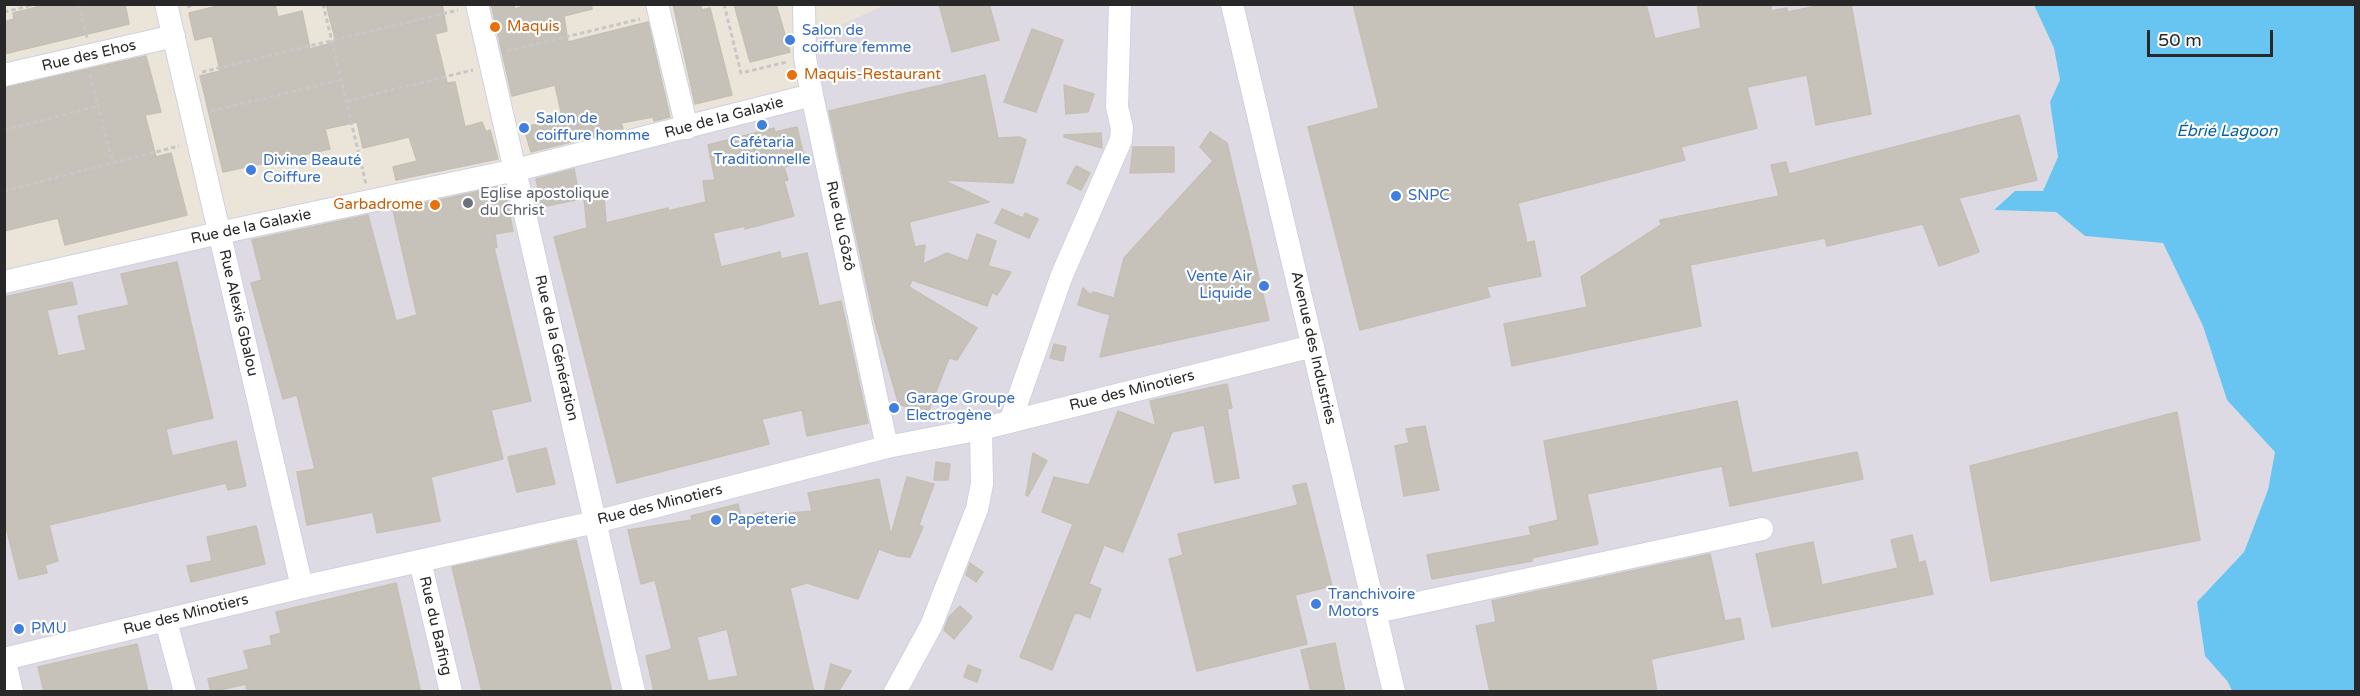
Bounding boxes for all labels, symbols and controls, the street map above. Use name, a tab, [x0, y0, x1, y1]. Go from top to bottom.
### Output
place label: Maquis	[507, 18, 559, 36]
scale bar	[2150, 18, 2276, 56]
marker: Maquis	[488, 20, 502, 34]
place label: Salon de coiffure femme	[802, 22, 911, 57]
text: 50 m	[2158, 29, 2202, 51]
marker: Salon de coiffure femme	[783, 33, 797, 47]
street label: Rue des Ehos	[40, 36, 138, 76]
place label: Maquis-Restaurant	[804, 66, 941, 84]
marker: Maquis-Restaurant	[785, 68, 799, 82]
street label: Rue de la Galaxie	[663, 93, 785, 143]
place label: Salon de coiffure homme	[536, 110, 650, 145]
marker: Cafétaria Traditionnelle	[755, 118, 769, 132]
marker: Salon de coiffure homme	[517, 121, 531, 135]
water label: Ébrié Lagoon	[2176, 122, 2278, 142]
place label: Cafétaria Traditionnelle	[714, 134, 810, 169]
place label: Divine Beauté Coiffure	[263, 152, 361, 187]
marker: Divine Beauté Coiffure	[244, 163, 258, 177]
street label: Rue du Gôzô	[822, 179, 858, 273]
place label: Eglise apostolique du Christ	[480, 185, 609, 220]
place label: SNPC	[1408, 187, 1450, 205]
marker: SNPC	[1389, 189, 1403, 203]
place label: Garbadrome	[333, 196, 423, 214]
marker: Eglise apostolique du Christ	[461, 196, 475, 210]
marker: Garbadrome	[428, 198, 442, 212]
street label: Rue de la Galaxie	[189, 205, 313, 249]
street label: Rue Alexis Gbalou	[215, 248, 261, 378]
place label: Vente Air Liquide	[1186, 268, 1252, 303]
street label: Avenue des Industries	[1287, 270, 1339, 426]
street label: Rue de la Génération	[530, 273, 582, 423]
marker: Vente Air Liquide	[1257, 279, 1271, 293]
street label: Rue des Minotiers	[1068, 367, 1196, 415]
place label: Garage Groupe Electrogène	[906, 390, 1015, 425]
marker: Garage Groupe Electrogène	[887, 401, 901, 415]
street label: Rue des Minotiers	[596, 481, 724, 529]
place label: Papeterie	[728, 511, 796, 529]
marker: Papeterie	[709, 513, 723, 527]
street label: Rue du Bafing	[415, 575, 455, 677]
place label: Tranchivoire Motors	[1328, 586, 1415, 621]
street label: Rue des Minotiers	[122, 591, 250, 639]
marker: Tranchivoire Motors	[1309, 597, 1323, 611]
place label: PMU	[31, 620, 67, 638]
marker: PMU	[12, 622, 26, 636]

